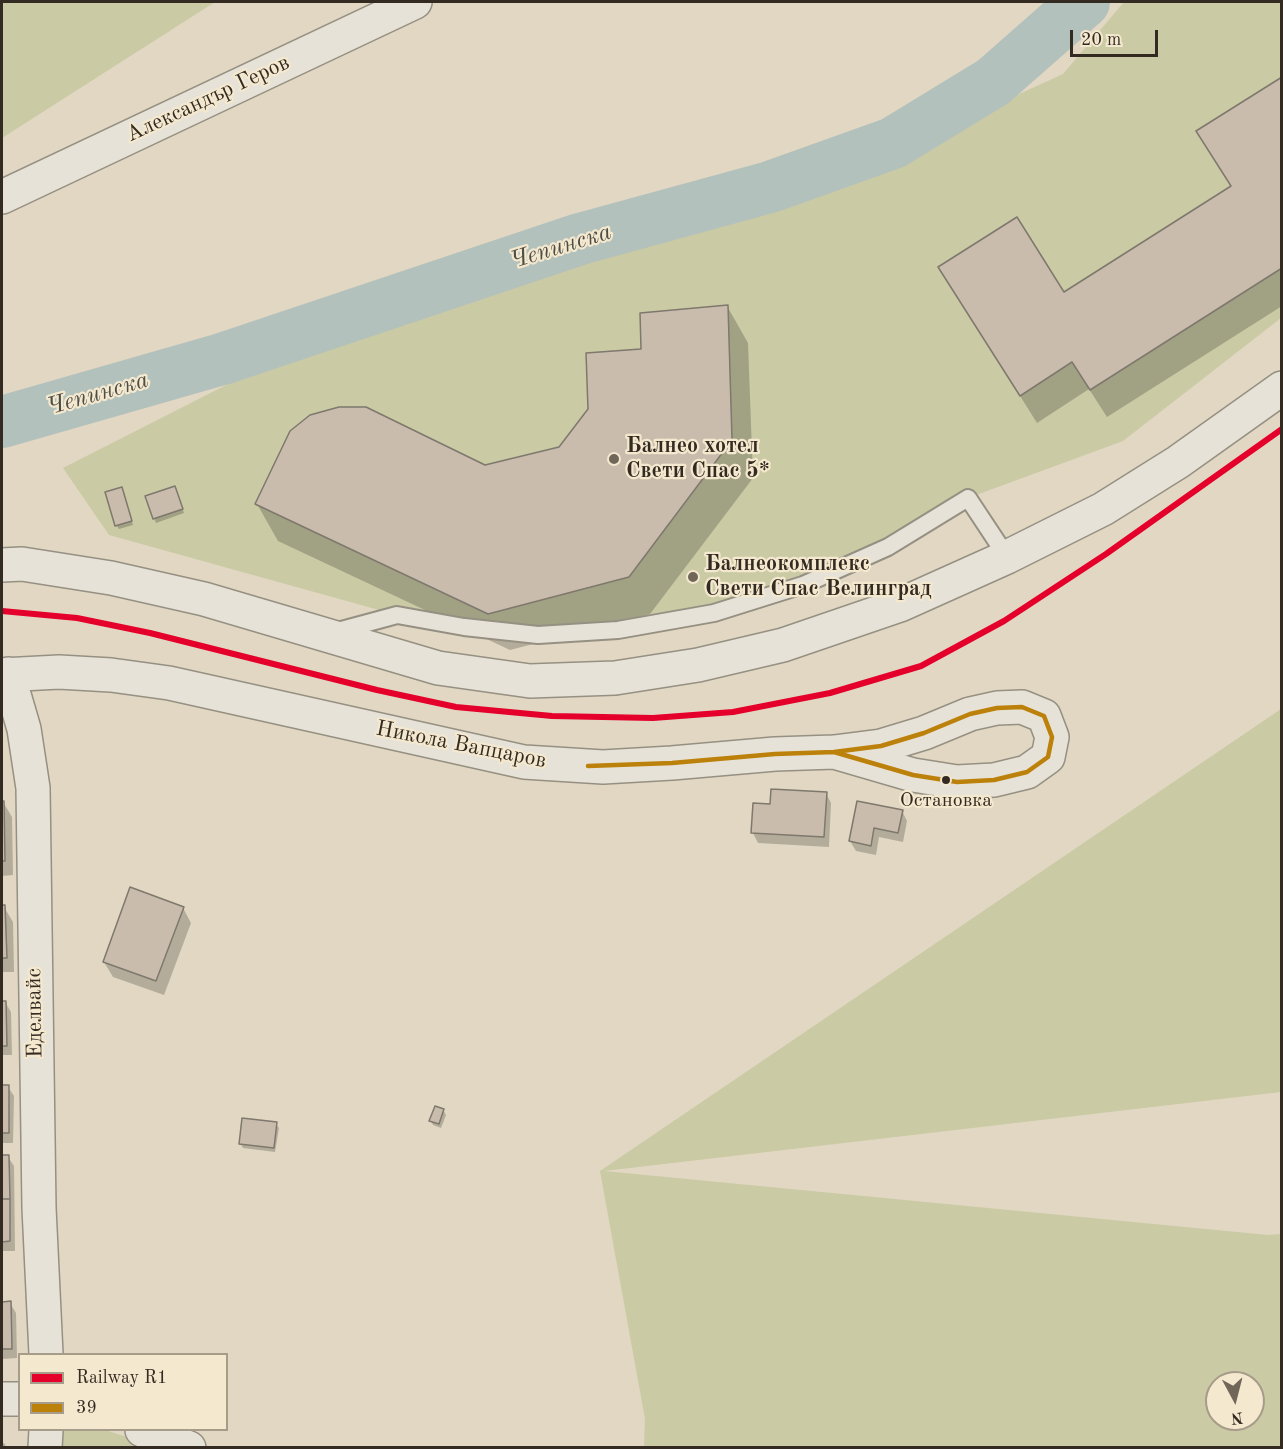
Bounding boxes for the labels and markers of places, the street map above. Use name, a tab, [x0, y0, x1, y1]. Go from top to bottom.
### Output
place label: Балнео хотел Свети Спас 5*	[626, 433, 770, 484]
marker: Балнео хотел Свети Спас 5*	[607, 452, 621, 466]
place label: Балнеокомплекс Свети Спас Велинград	[705, 551, 932, 602]
marker: Балнеокомплекс Свети Спас Велинград	[686, 570, 700, 584]
marker: Остановка	[940, 774, 952, 786]
place label: Остановка	[900, 789, 992, 813]

